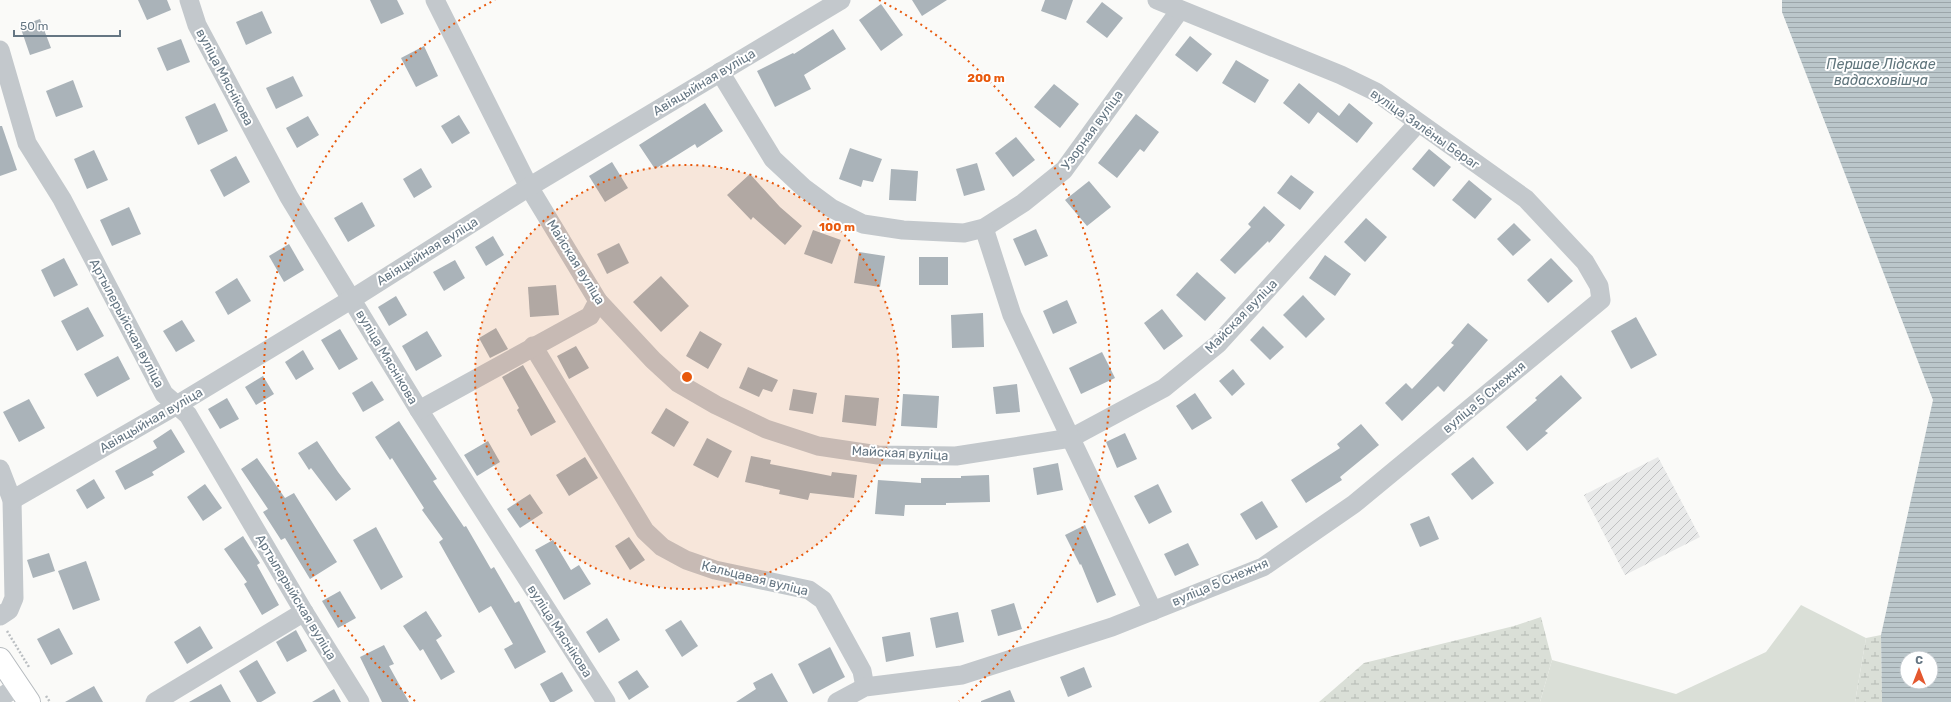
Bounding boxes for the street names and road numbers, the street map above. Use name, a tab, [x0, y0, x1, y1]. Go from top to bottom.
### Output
street label: вуліца Мяснікова	[193, 26, 257, 128]
street label: Авіяцыйная вуліца	[650, 46, 758, 118]
street label: вуліца Зялёны Бераг	[1368, 86, 1483, 173]
street label: Узорная вуліца	[1058, 87, 1126, 173]
street label: Авіяцыйная вуліца	[374, 214, 480, 288]
street label: Майская вуліца	[544, 217, 608, 307]
street label: Артылерыйская вуліца	[87, 256, 167, 390]
street label: Майская вуліца	[1202, 276, 1280, 356]
street label: вуліца Мяснікова	[353, 307, 421, 407]
street label: вуліца 5 Снежня	[1440, 358, 1528, 436]
street label: Авіяцыйная вуліца	[97, 384, 205, 456]
street label: Майская вуліца	[851, 443, 949, 463]
street label: Артылерыйская вуліца	[253, 532, 339, 662]
street label: вуліца 5 Снежня	[1170, 555, 1270, 609]
street label: Кальцавая вуліца	[700, 557, 810, 599]
street label: вуліца Мяснікова	[524, 582, 596, 680]

